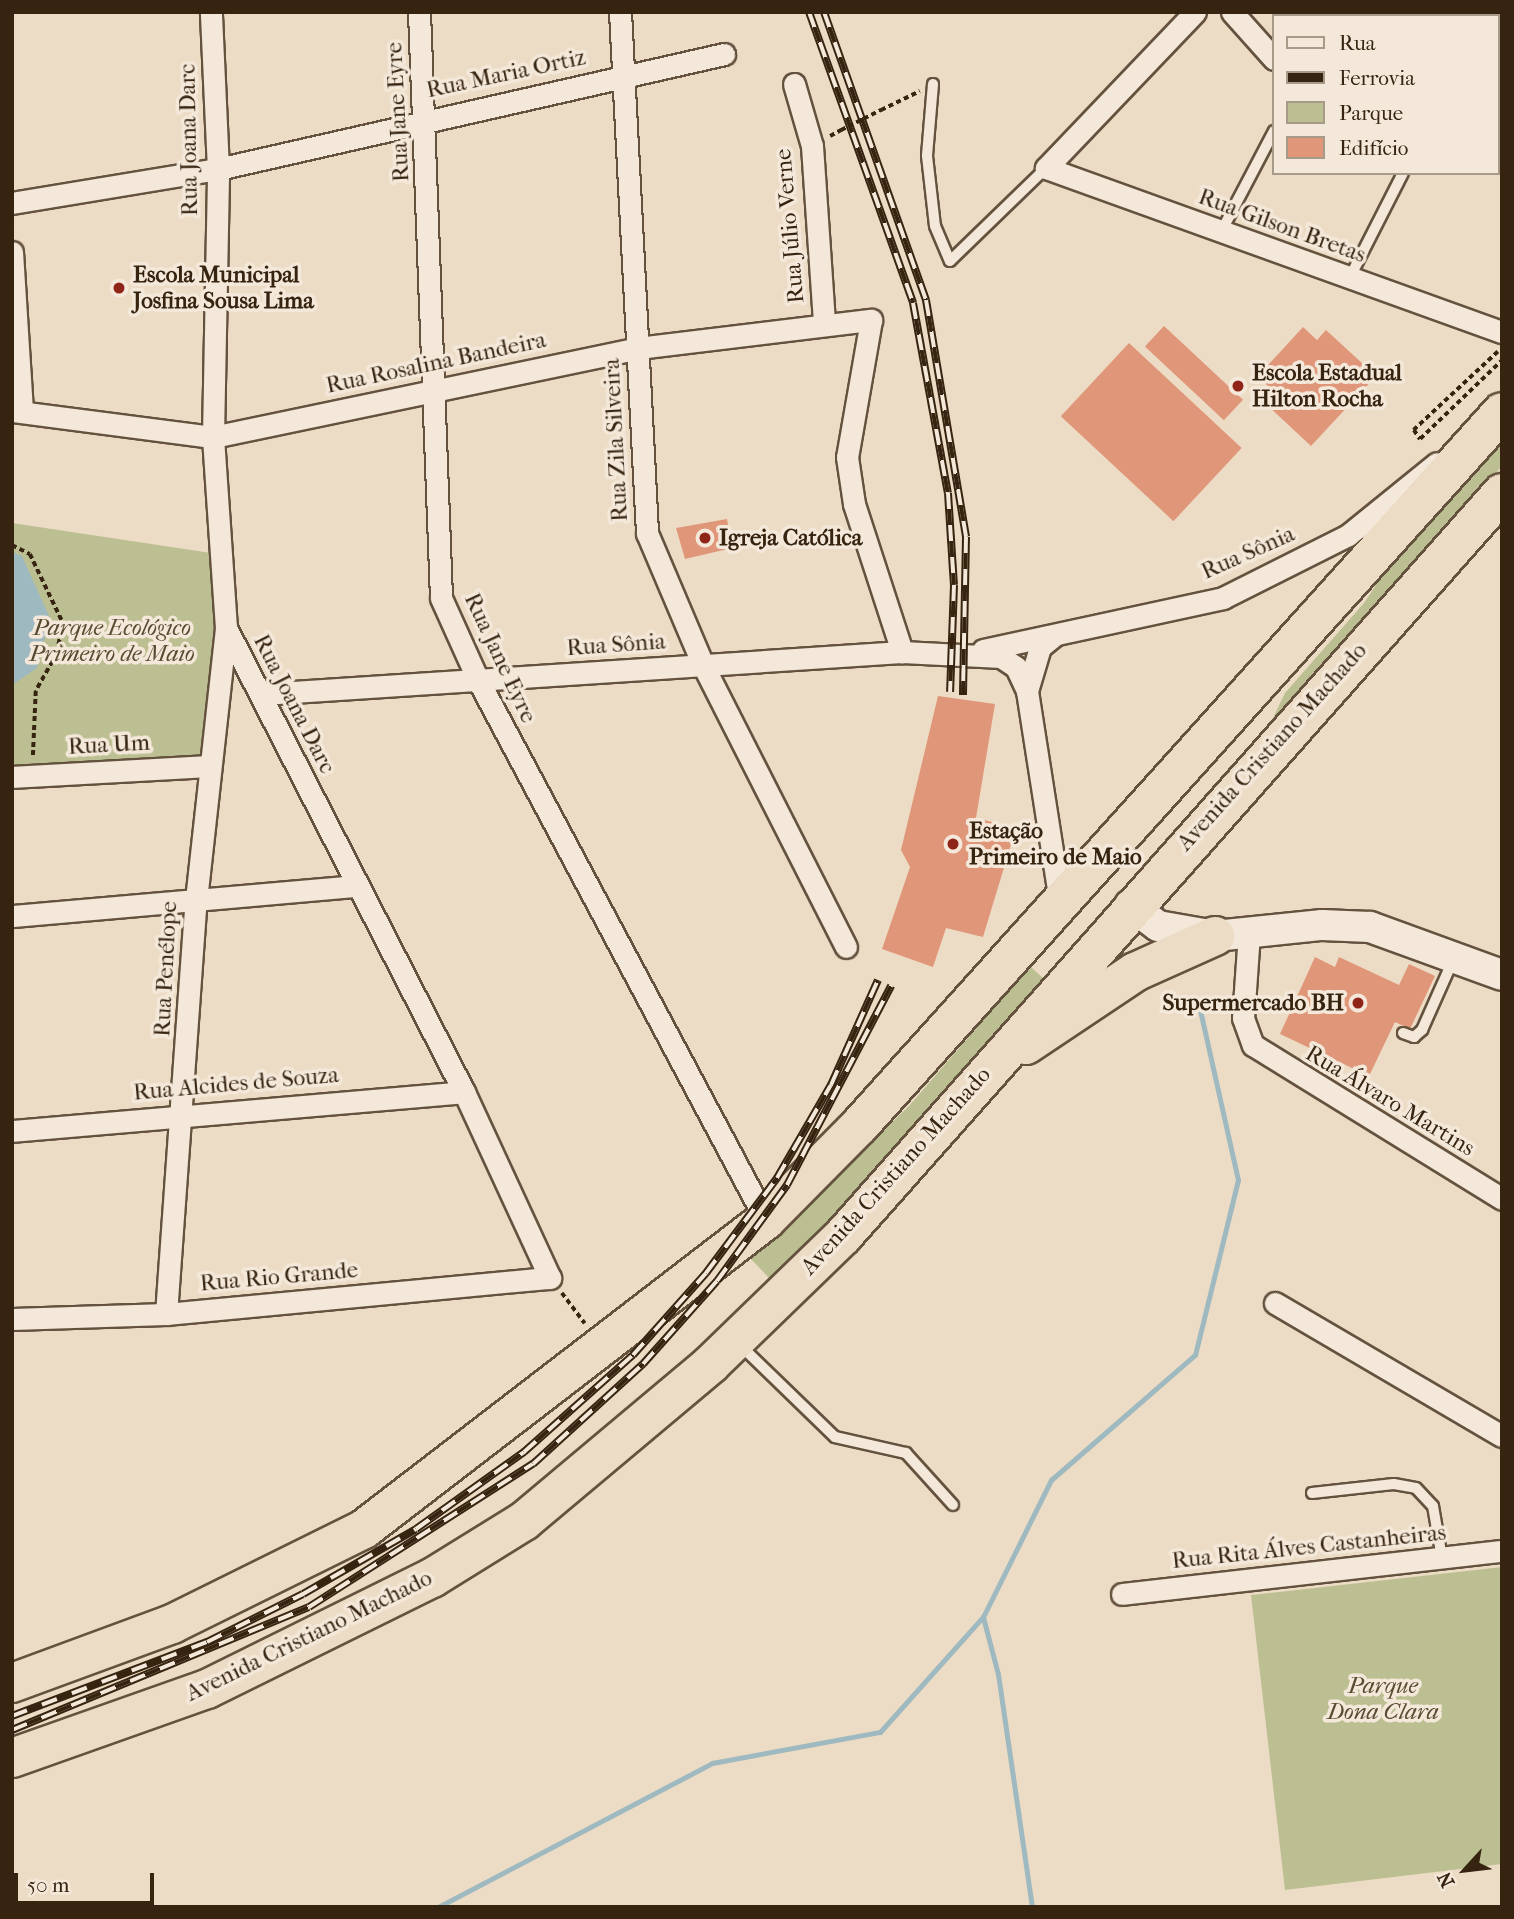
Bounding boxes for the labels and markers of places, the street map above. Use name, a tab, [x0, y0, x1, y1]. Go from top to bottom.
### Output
place label: Escola Municipal Josfina Sousa Lima	[133, 261, 314, 315]
marker: Escola Municipal Josfina Sousa Lima	[111, 280, 127, 296]
place label: Escola Estadual Hilton Rocha	[1252, 359, 1402, 413]
marker: Escola Estadual Hilton Rocha	[1230, 378, 1246, 394]
place label: Igreja Católica	[719, 524, 862, 552]
marker: Igreja Católica	[697, 530, 713, 546]
place label: Estação Primeiro de Maio	[969, 817, 1142, 871]
marker: Estação Primeiro de Maio	[943, 834, 963, 854]
place label: Supermercado BH	[1163, 989, 1344, 1017]
marker: Supermercado BH	[1350, 995, 1366, 1011]

